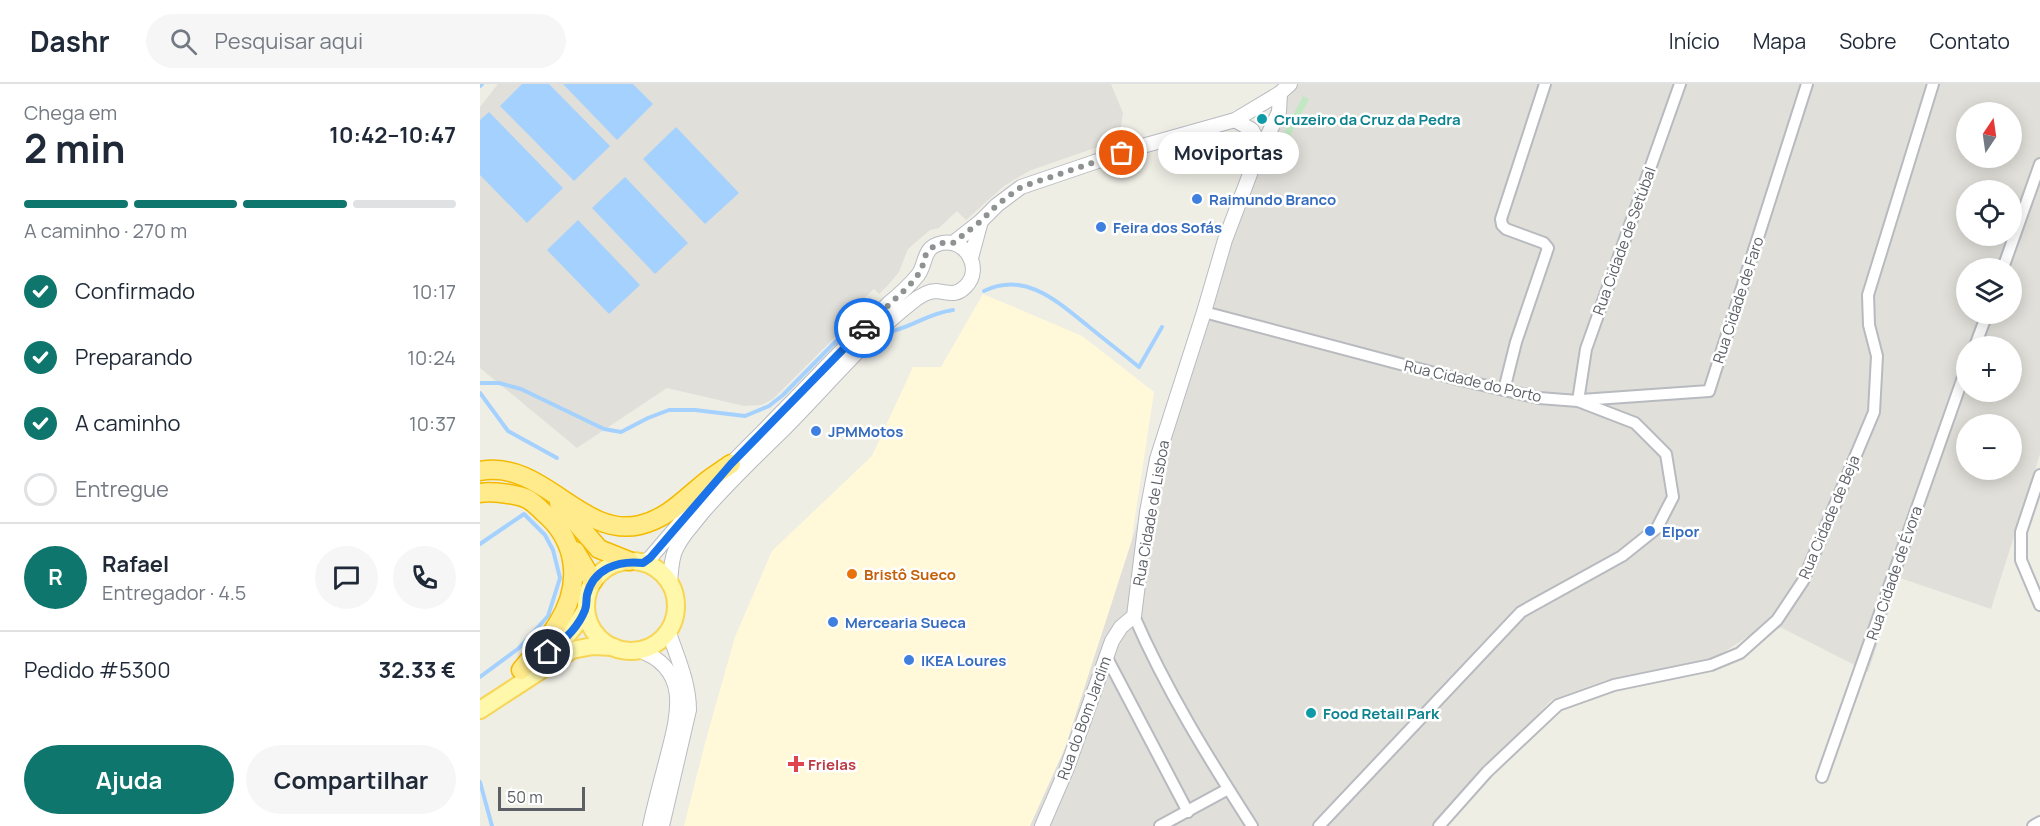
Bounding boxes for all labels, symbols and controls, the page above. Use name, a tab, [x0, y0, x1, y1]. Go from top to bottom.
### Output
search box	[146, 14, 566, 68]
text: Dashr	[30, 22, 110, 60]
icon: search	[167, 25, 200, 58]
text: Pesquisar aqui	[215, 26, 363, 56]
text: Início	[1669, 27, 1720, 55]
text: Mapa	[1753, 27, 1806, 55]
text: Sobre	[1839, 27, 1897, 55]
text: Contato	[1930, 27, 2010, 55]
text: Chega em	[24, 99, 117, 126]
north arrow	[1956, 102, 2022, 168]
map controls	[1956, 102, 2022, 480]
place label: Cruzeiro da Cruz da Pedra	[1274, 109, 1461, 130]
marker: Cruzeiro da Cruz da Pedra	[1255, 112, 1269, 126]
text: 10:42–10:47	[329, 120, 456, 150]
text: 2 min	[24, 121, 125, 175]
pin	[1096, 127, 1147, 178]
callout: Moviportas	[1158, 132, 1299, 174]
icon: bag	[1105, 136, 1138, 169]
text: Moviportas	[1174, 139, 1283, 166]
street label: Rua Cidade de Setúbal	[1587, 164, 1661, 318]
button: locate	[1956, 180, 2022, 246]
place label: Raimundo Branco	[1209, 189, 1336, 210]
marker: Raimundo Branco	[1190, 192, 1204, 206]
text: A caminho · 270 m	[24, 217, 187, 244]
place label: Feira dos Sofás	[1113, 217, 1222, 238]
marker: Feira dos Sofás	[1094, 220, 1108, 234]
street label: Rua Cidade de Faro	[1708, 234, 1768, 366]
button: layers	[1956, 258, 2022, 324]
icon: check	[24, 275, 57, 308]
text: Confirmado	[75, 276, 195, 306]
text: 10:17	[412, 278, 456, 305]
courier	[834, 298, 894, 358]
icon: car	[848, 312, 881, 345]
button: +	[1956, 336, 2022, 402]
icon: check	[24, 341, 57, 374]
text: Preparando	[75, 342, 193, 372]
text: 10:24	[407, 344, 456, 371]
street label: Rua Cidade do Porto	[1402, 355, 1544, 407]
icon: check	[24, 407, 57, 440]
text: A caminho	[75, 408, 181, 438]
text: 10:37	[409, 410, 456, 437]
button: −	[1956, 414, 2022, 480]
place label: JPMMotos	[828, 421, 903, 442]
marker: JPMMotos	[809, 424, 823, 438]
street label: Rua Cidade de Lisboa	[1128, 439, 1174, 587]
street label: Rua Cidade de Beja	[1793, 452, 1865, 582]
text: Entregue	[75, 474, 169, 504]
street label: Rua Cidade de Évora	[1861, 503, 1927, 643]
place label: Elpor	[1662, 521, 1699, 542]
marker: Elpor	[1643, 524, 1657, 538]
button: chat	[315, 546, 378, 609]
button: phone	[393, 546, 456, 609]
text: Rafael	[102, 549, 169, 579]
text: R	[48, 562, 63, 592]
place label: Bristô Sueco	[864, 564, 956, 585]
marker: Bristô Sueco	[845, 567, 859, 581]
text: Entregador · 4.5	[102, 579, 246, 606]
place label: Mercearia Sueca	[845, 612, 966, 633]
marker: Mercearia Sueca	[826, 615, 840, 629]
pin	[522, 626, 573, 677]
icon: home	[531, 635, 564, 668]
place label: IKEA Loures	[921, 650, 1006, 671]
marker: IKEA Loures	[902, 653, 916, 667]
street label: Rua do Bom Jardim	[1052, 653, 1116, 783]
text: Pedido #5300	[24, 655, 171, 685]
text: 32.33 €	[378, 655, 456, 685]
place label: Food Retail Park	[1323, 703, 1440, 724]
marker: Food Retail Park	[1304, 706, 1318, 720]
button: Ajuda	[24, 745, 234, 814]
button: Compartilhar	[246, 745, 456, 814]
place label: Frielas	[808, 754, 856, 775]
marker: Frielas	[789, 757, 803, 771]
scale bar	[498, 784, 585, 812]
text: 50 m	[507, 786, 543, 808]

